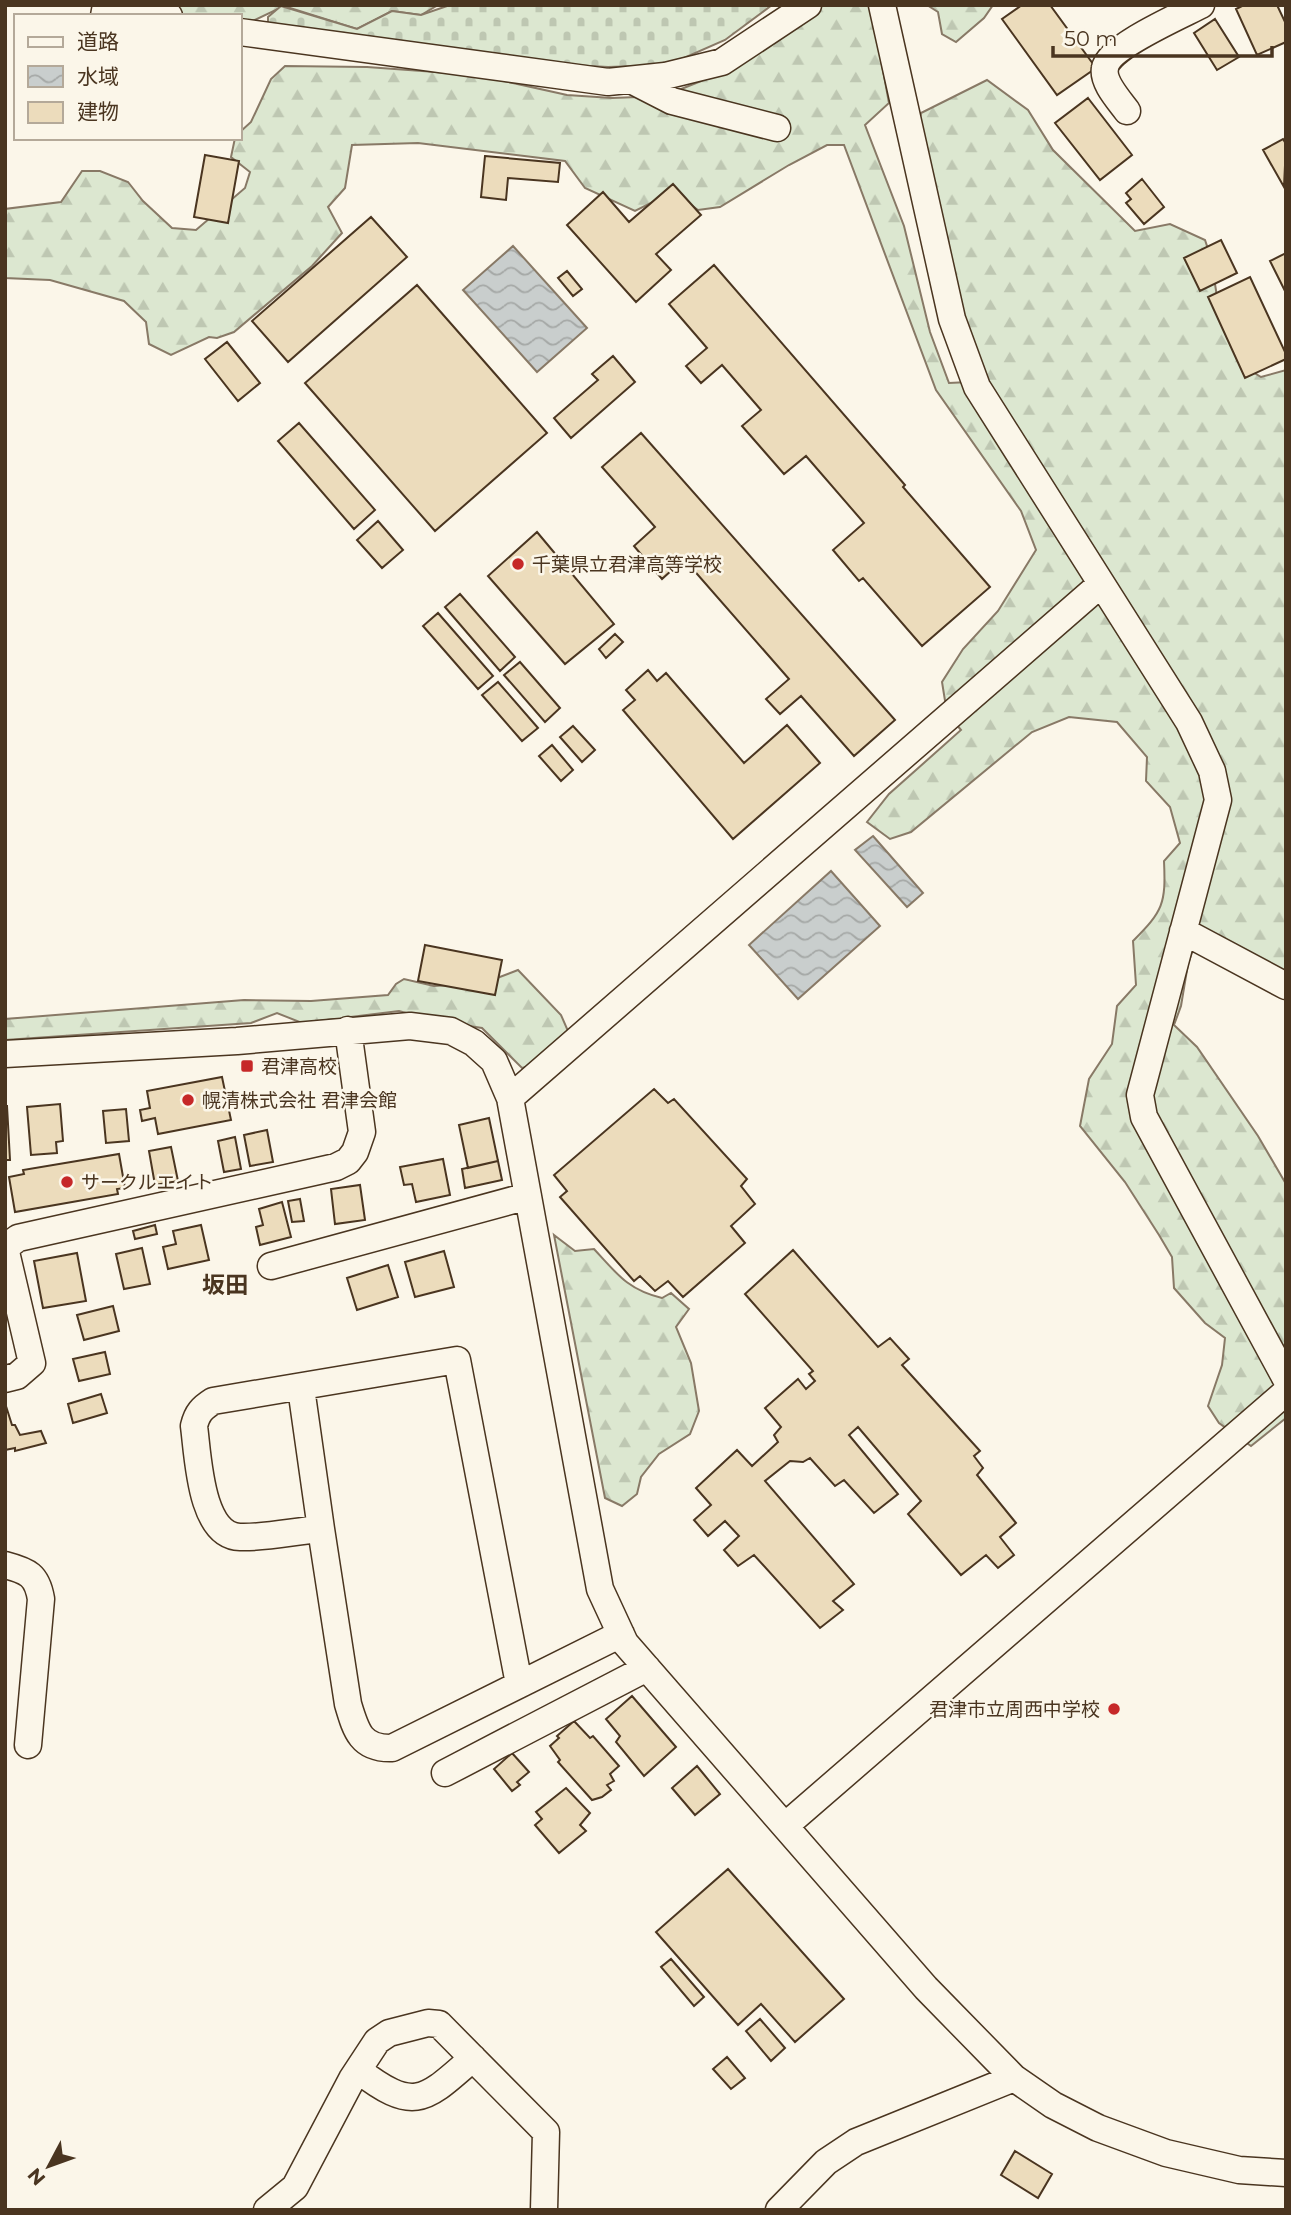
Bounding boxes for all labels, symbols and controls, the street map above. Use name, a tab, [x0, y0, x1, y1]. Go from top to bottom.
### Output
legend	[14, 14, 242, 140]
scale bar	[1053, 14, 1272, 58]
text: 50 m	[1064, 26, 1118, 51]
text: 道路	[77, 29, 119, 54]
text: 水域	[77, 64, 119, 89]
text: 建物	[77, 99, 119, 124]
place label: 千葉県立君津高等学校	[532, 553, 722, 576]
marker: 千葉県立君津高等学校	[510, 556, 526, 572]
place label: 君津高校	[261, 1055, 337, 1078]
marker: 君津高校	[239, 1058, 255, 1074]
place label: 幌清株式会社 君津会館	[202, 1089, 397, 1112]
marker: 幌清株式会社 君津会館	[180, 1092, 196, 1108]
place label: サークルエイト	[81, 1171, 213, 1194]
marker: サークルエイト	[59, 1174, 75, 1190]
district label: 坂田	[202, 1271, 248, 1299]
place label: 君津市立周西中学校	[929, 1698, 1100, 1721]
marker: 君津市立周西中学校	[1106, 1701, 1122, 1717]
north arrow	[14, 2131, 84, 2201]
text: N	[23, 2163, 50, 2190]

